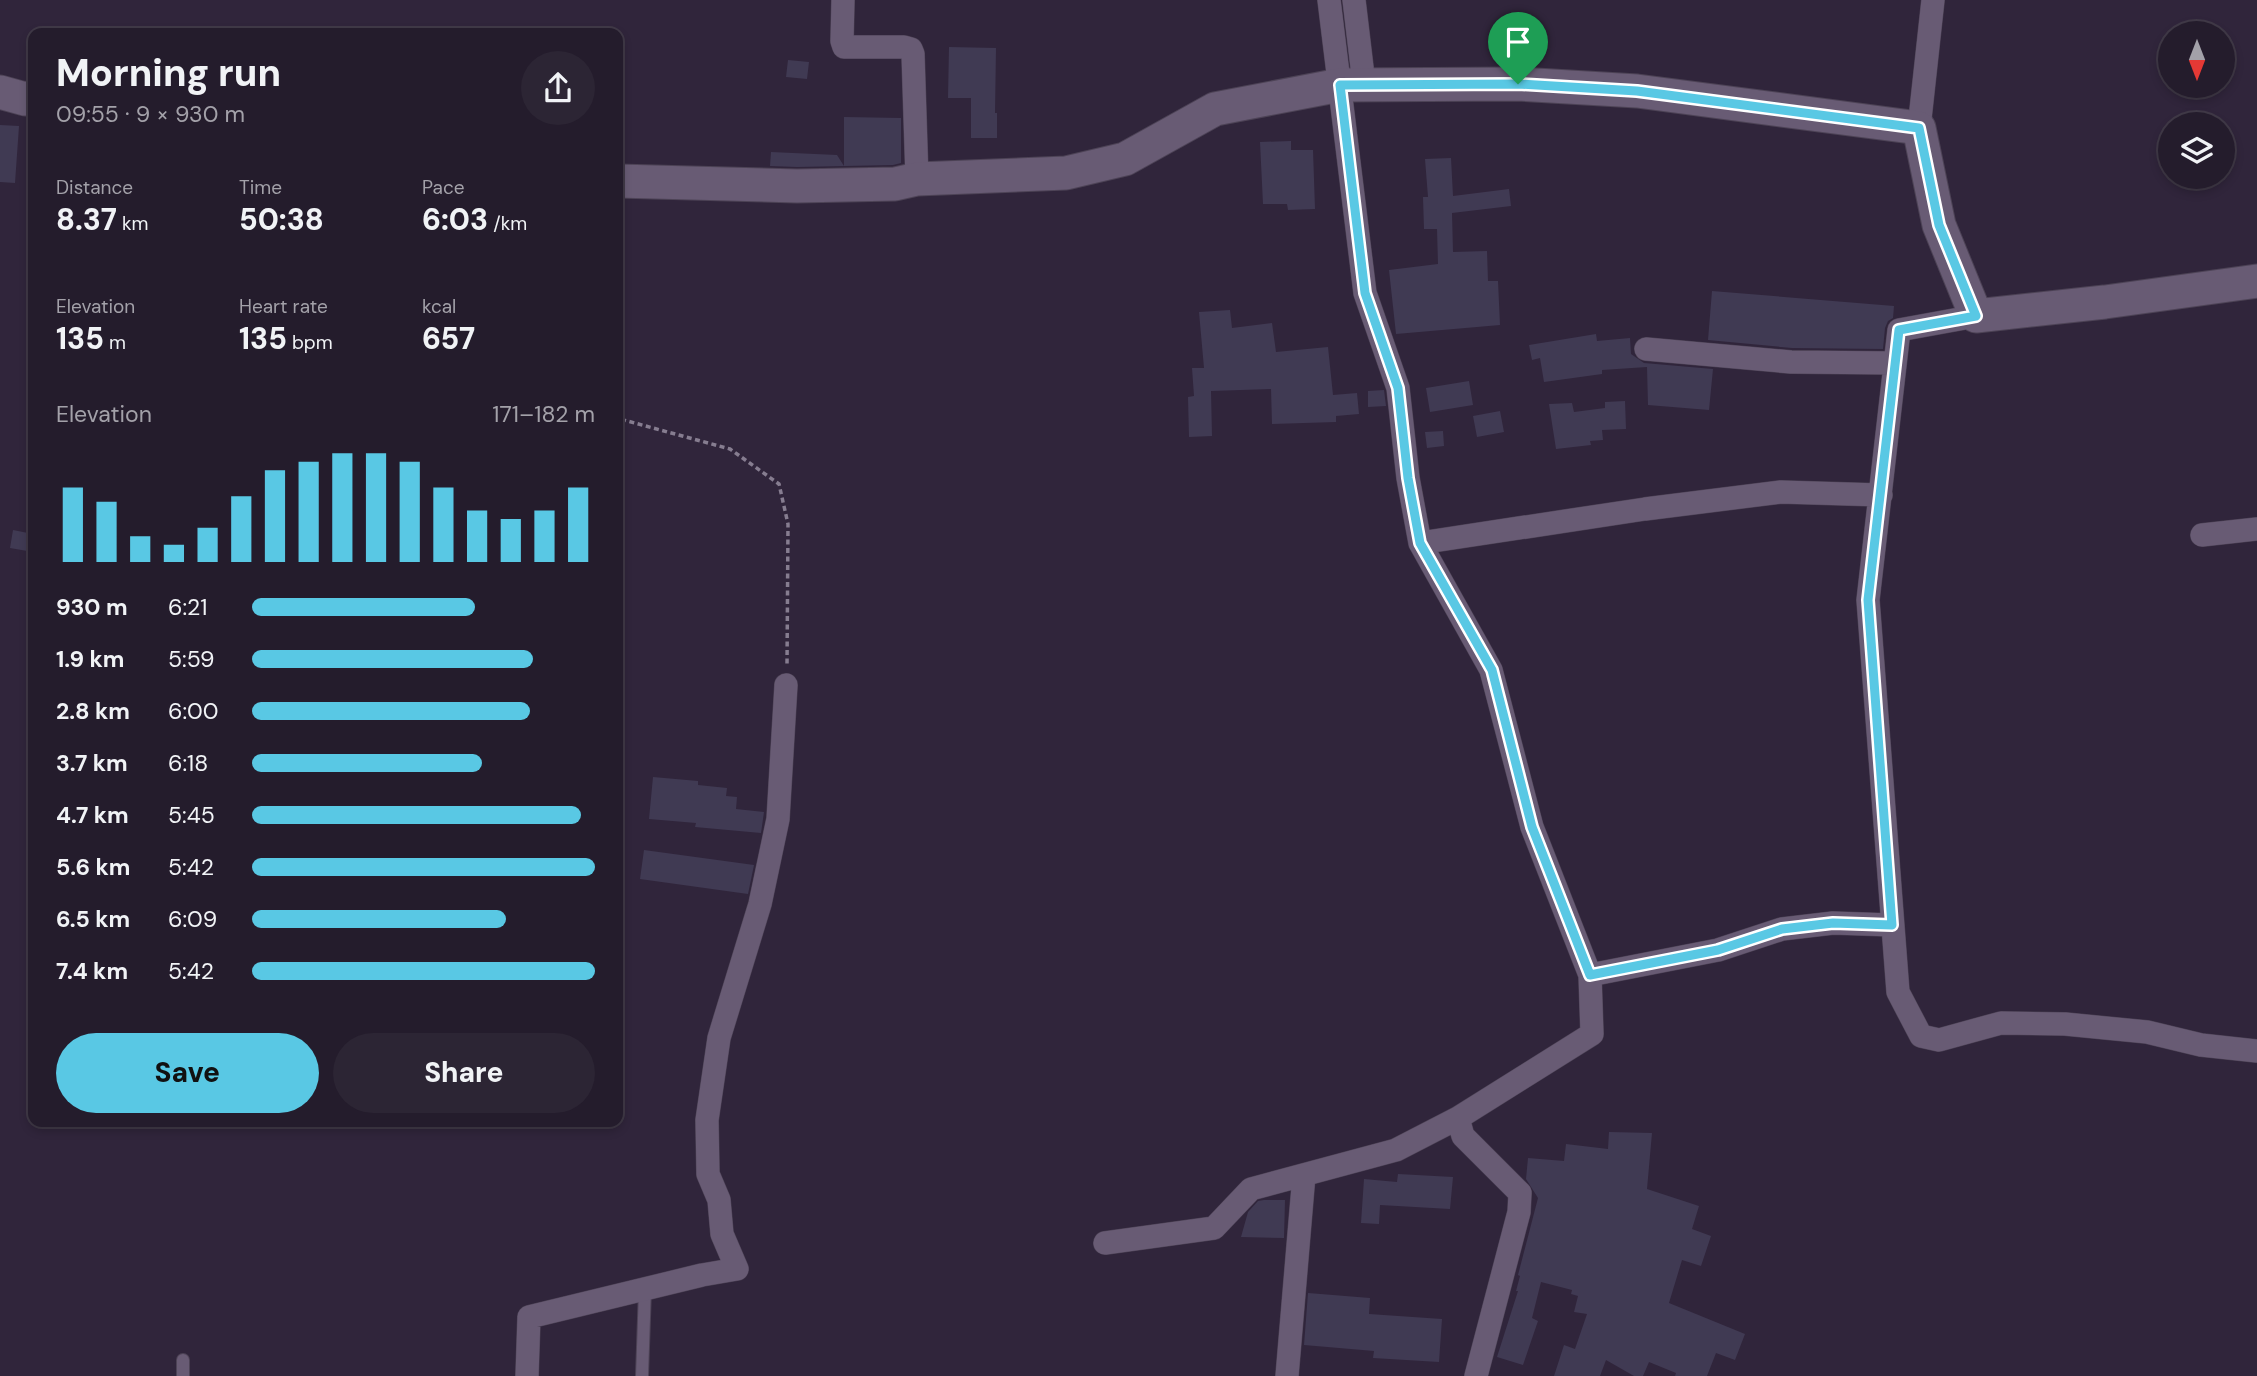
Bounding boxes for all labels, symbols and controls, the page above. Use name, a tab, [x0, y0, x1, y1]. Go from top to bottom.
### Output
pin	[1488, 12.0, 1548, 84]
north arrow	[2158, 21, 2235, 98]
map controls	[2158, 21, 2235, 189]
icon: arrive	[1499, 23, 1537, 61]
text: Morning run	[56, 48, 281, 98]
button: share	[521, 51, 595, 125]
text: 09:55 · 9 × 930 m	[56, 99, 245, 129]
button: layers	[2158, 112, 2235, 189]
text: Distance	[56, 175, 133, 200]
text: Time	[239, 175, 282, 200]
text: Pace	[422, 175, 465, 200]
text: 8.37	[56, 200, 117, 239]
text: 50:38	[239, 200, 324, 239]
text: 6:03	[422, 200, 488, 239]
text: km	[117, 211, 148, 236]
text: /km	[488, 211, 527, 236]
text: Elevation	[56, 294, 135, 319]
text: Heart rate	[239, 294, 328, 319]
text: kcal	[422, 294, 456, 319]
text: 135	[56, 319, 104, 358]
text: 135	[239, 319, 287, 358]
text: 657	[422, 319, 475, 358]
text: m	[104, 330, 126, 355]
text: bpm	[287, 330, 333, 355]
text: Elevation	[56, 399, 152, 429]
text: 171–182 m	[492, 399, 595, 429]
text: 930 m	[56, 592, 128, 622]
text: 6:21	[168, 592, 208, 622]
text: 1.9 km	[56, 644, 124, 674]
text: 5:59	[168, 644, 214, 674]
text: 2.8 km	[56, 696, 130, 726]
text: 6:00	[168, 696, 219, 726]
text: 3.7 km	[56, 748, 128, 778]
text: 6:18	[168, 748, 208, 778]
text: 4.7 km	[56, 800, 129, 830]
text: 5:45	[168, 800, 215, 830]
text: 5.6 km	[56, 852, 130, 882]
text: 5:42	[168, 852, 214, 882]
text: 6.5 km	[56, 904, 130, 934]
text: 6:09	[168, 904, 217, 934]
text: 7.4 km	[56, 956, 128, 986]
text: 5:42	[168, 956, 214, 986]
button: Save	[56, 1033, 319, 1113]
button: Share	[333, 1033, 595, 1113]

